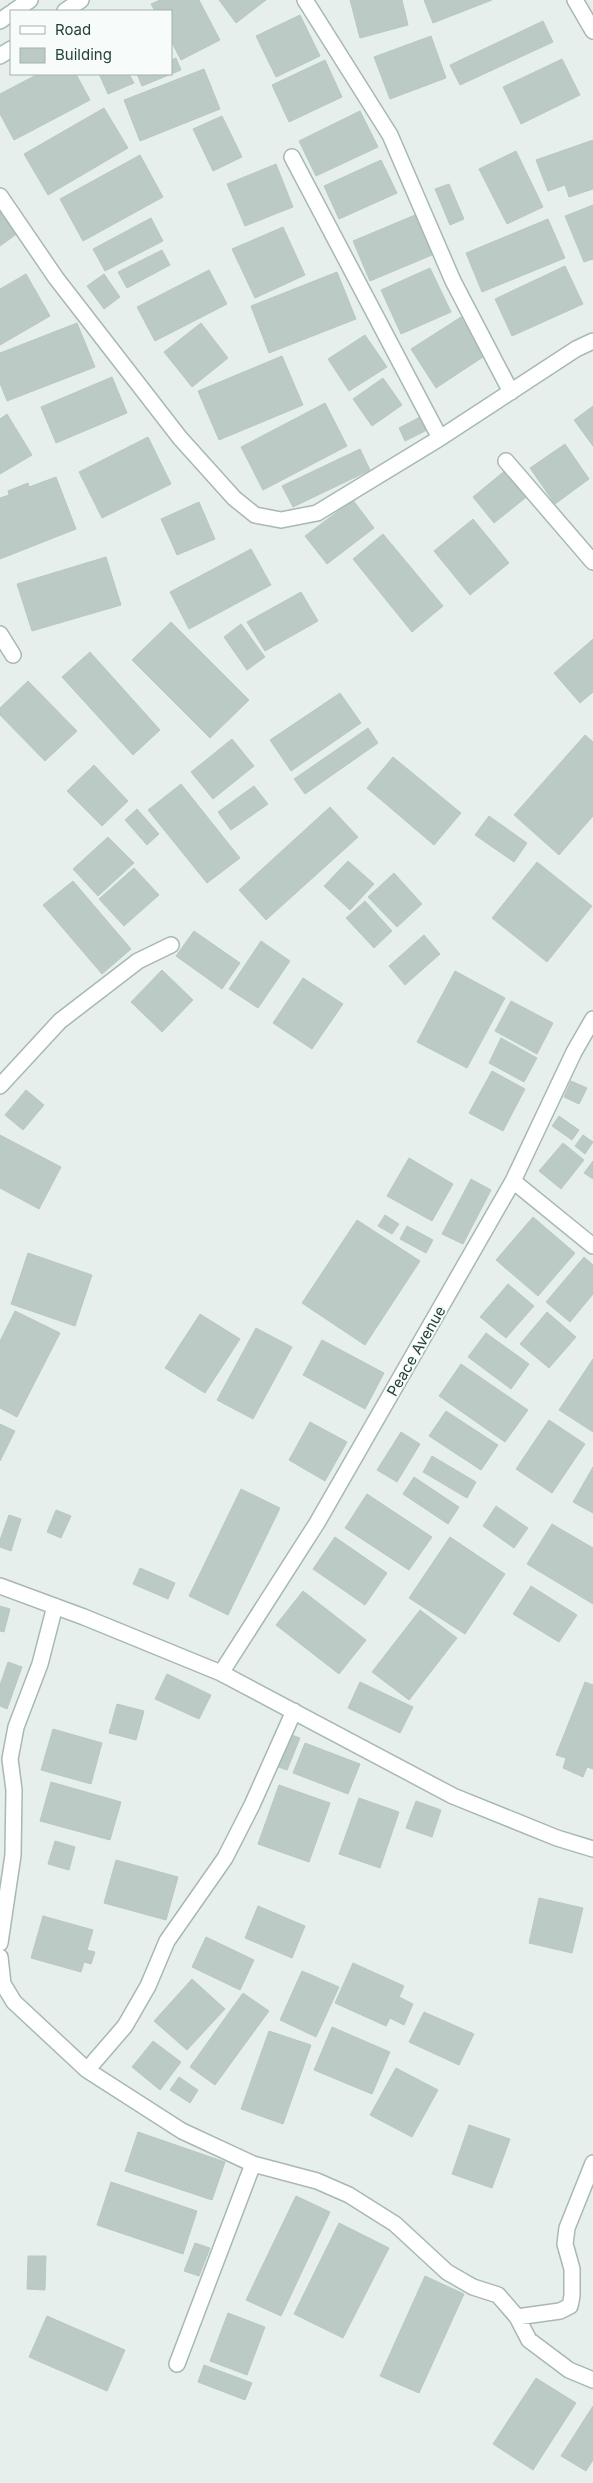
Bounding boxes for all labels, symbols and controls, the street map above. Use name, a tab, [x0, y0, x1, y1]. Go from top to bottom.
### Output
legend	[10, 10, 172, 75]
text: Road	[55, 20, 91, 39]
text: Building	[55, 45, 112, 64]
street label: Peace Avenue	[383, 1302, 449, 1400]

